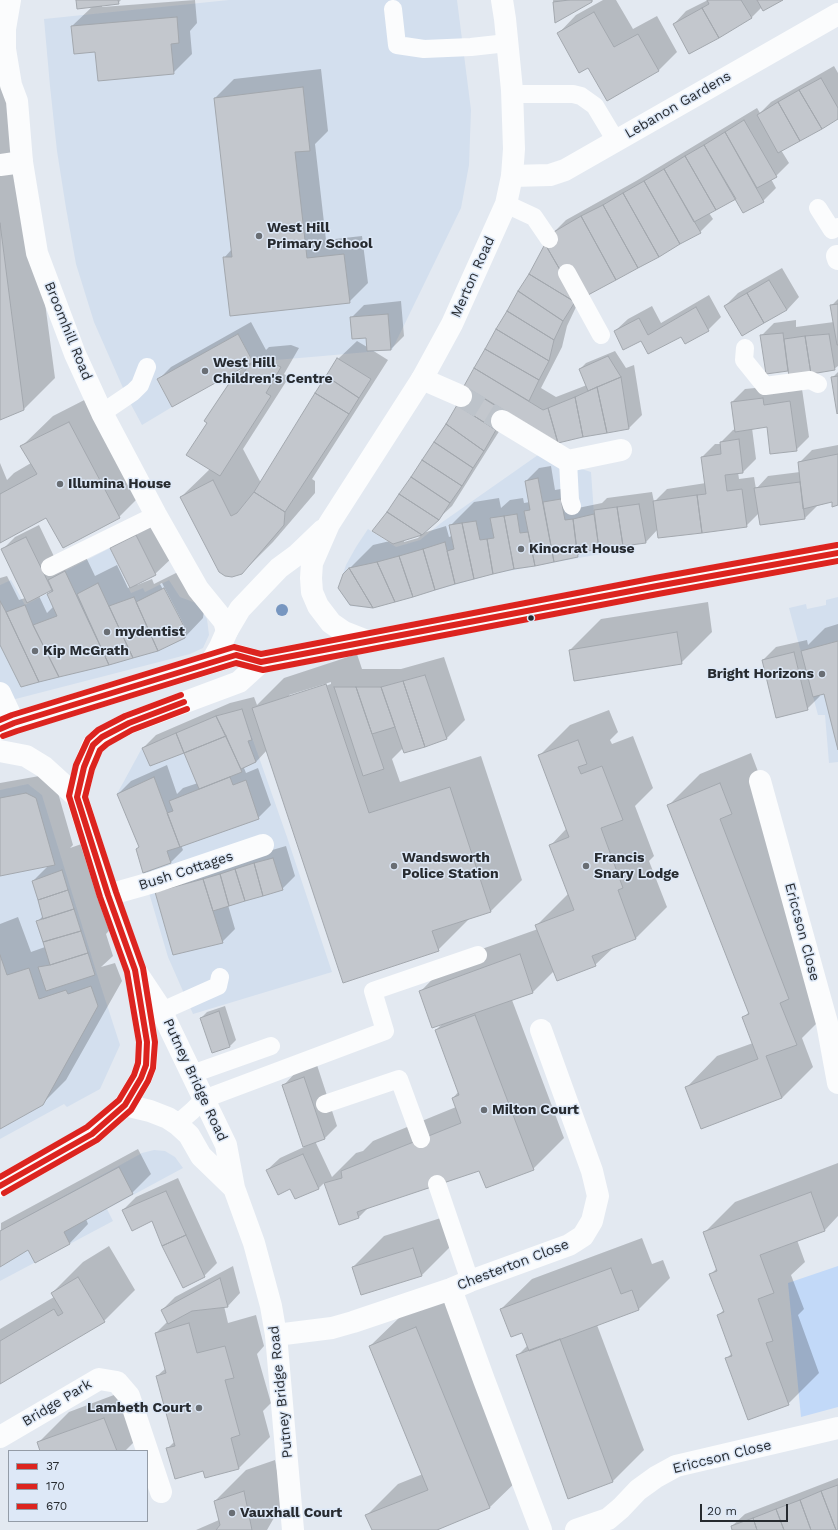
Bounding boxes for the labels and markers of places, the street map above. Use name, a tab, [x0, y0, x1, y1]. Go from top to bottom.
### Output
place label: West Hill Primary School	[267, 220, 373, 252]
marker: West Hill Primary School	[254, 231, 264, 241]
place label: West Hill Children's Centre	[213, 355, 333, 388]
marker: West Hill Children's Centre	[200, 366, 210, 376]
place label: Illumina House	[68, 476, 171, 492]
marker: Illumina House	[55, 479, 65, 489]
place label: Kinocrat House	[529, 541, 635, 557]
marker: Kinocrat House	[516, 544, 526, 554]
unlabelled marker	[526, 613, 536, 623]
place label: mydentist	[115, 624, 185, 640]
marker: mydentist	[102, 627, 112, 637]
place label: Kip McGrath	[43, 643, 129, 659]
marker: Kip McGrath	[30, 646, 40, 656]
place label: Bright Horizons	[707, 666, 814, 682]
marker: Bright Horizons	[817, 669, 827, 679]
place label: Wandsworth Police Station	[402, 850, 499, 882]
place label: Francis Snary Lodge	[594, 850, 679, 882]
marker: Wandsworth Police Station	[389, 861, 399, 871]
marker: Francis Snary Lodge	[581, 861, 591, 871]
place label: Milton Court	[492, 1102, 579, 1118]
marker: Milton Court	[479, 1105, 489, 1115]
place label: Lambeth Court	[87, 1400, 191, 1416]
marker: Lambeth Court	[194, 1403, 204, 1413]
place label: Vauxhall Court	[240, 1505, 342, 1521]
marker: Vauxhall Court	[227, 1508, 237, 1518]

